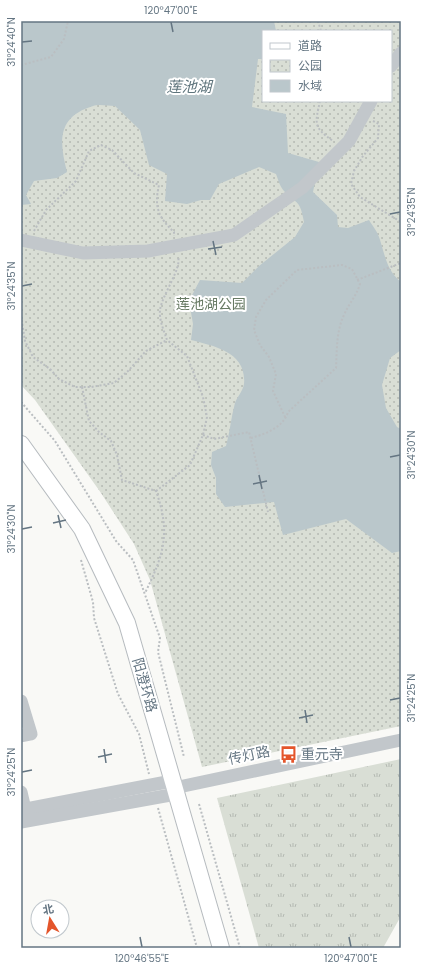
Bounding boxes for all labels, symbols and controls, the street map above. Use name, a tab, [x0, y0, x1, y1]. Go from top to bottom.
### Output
text: 120°47'00"E	[144, 3, 198, 18]
text: 31°24'40"N	[4, 17, 19, 67]
legend	[262, 30, 392, 102]
text: 道路	[298, 37, 322, 54]
text: 公园	[298, 57, 322, 74]
water label: 莲池湖	[166, 76, 213, 97]
text: 水域	[298, 77, 322, 94]
text: 31°24'35"N	[404, 188, 419, 236]
text: 31°24'35"N	[4, 262, 19, 310]
park label: 莲池湖公园	[176, 294, 246, 314]
text: 31°24'30"N	[404, 431, 419, 479]
text: 31°24'30"N	[4, 505, 19, 553]
street label: 阳澄环路	[128, 655, 162, 715]
text: 31°24'25"N	[404, 674, 419, 722]
street label: 传灯路	[226, 741, 272, 769]
bus stop icon: 重元寺	[278, 744, 298, 764]
place label: 重元寺	[301, 744, 343, 764]
text: 31°24'25"N	[4, 748, 19, 796]
north arrow	[30, 899, 70, 939]
text: 北	[41, 900, 55, 918]
text: 120°46'55"E	[115, 951, 169, 966]
text: 120°47'00"E	[324, 951, 378, 966]

